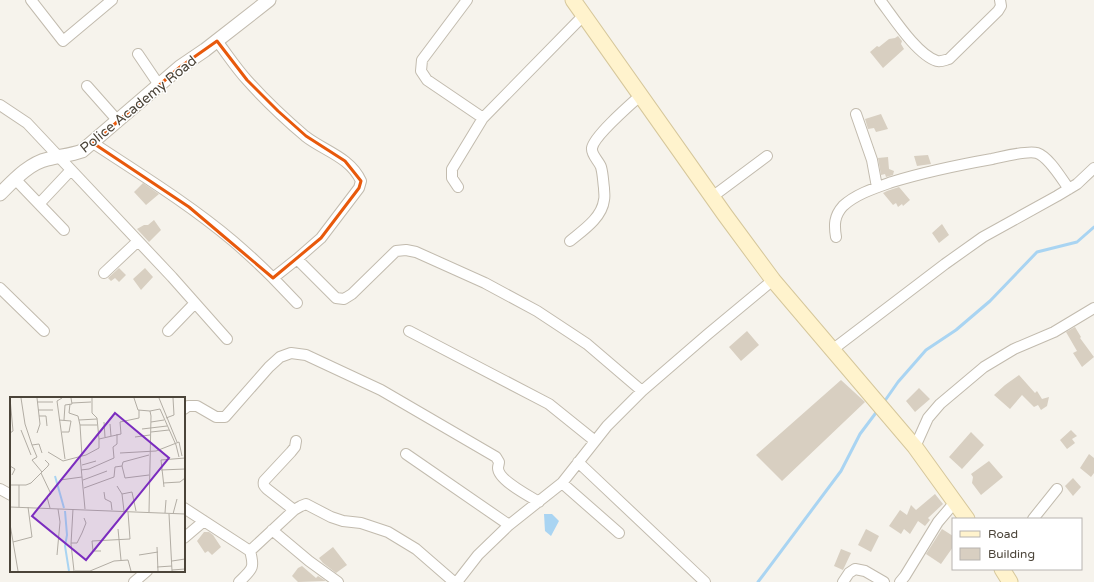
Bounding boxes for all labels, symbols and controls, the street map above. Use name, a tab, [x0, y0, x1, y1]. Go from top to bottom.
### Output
street label: Police Academy Road	[77, 52, 200, 157]
inset map	[10, 397, 185, 572]
legend	[952, 518, 1082, 570]
text: Road	[988, 527, 1018, 541]
text: Building	[988, 547, 1035, 561]

